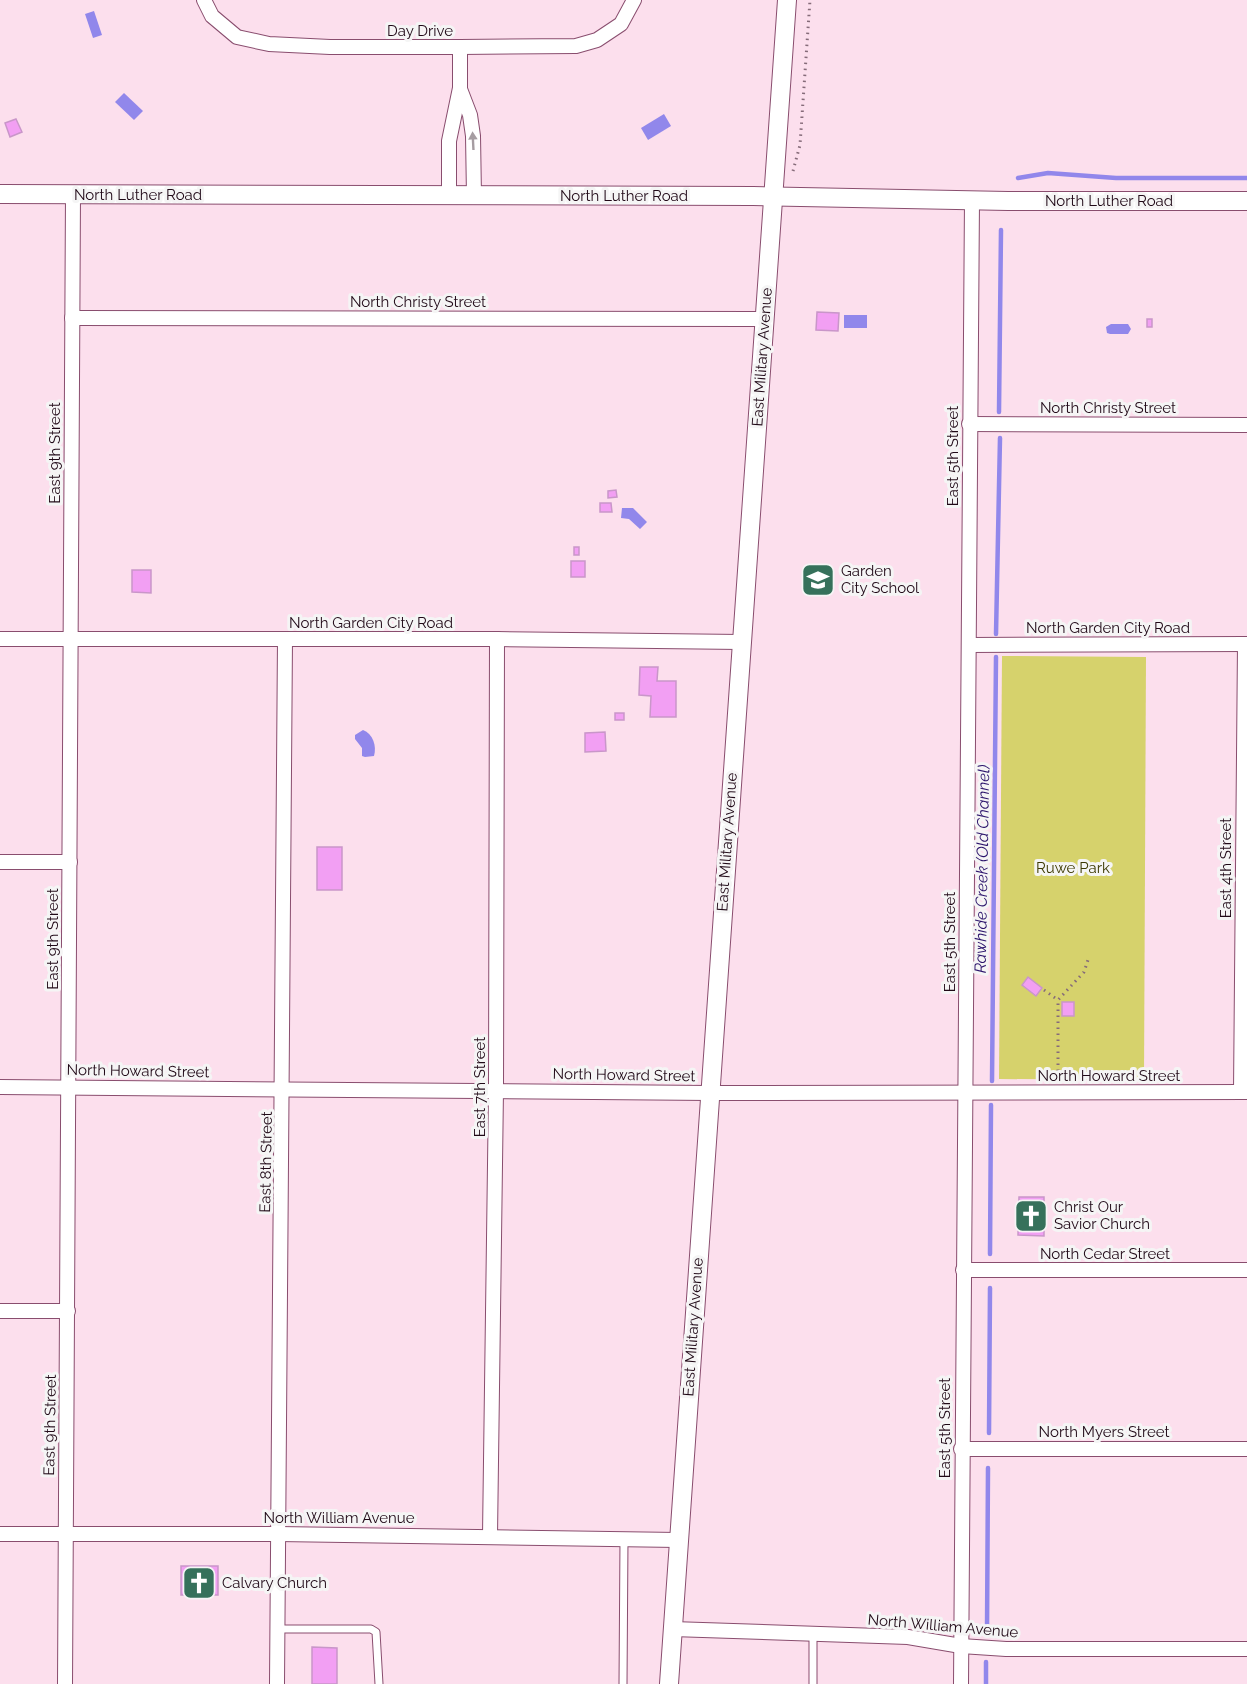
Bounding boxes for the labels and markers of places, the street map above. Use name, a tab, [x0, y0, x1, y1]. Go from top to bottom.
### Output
school or university icon: Garden City School	[800, 562, 836, 598]
place label: Garden City School	[841, 562, 920, 597]
church icon: Christ Our Savior Church	[1013, 1198, 1049, 1234]
place label: Christ Our Savior Church	[1054, 1198, 1150, 1233]
church icon: Calvary Church	[181, 1565, 217, 1601]
place label: Calvary Church	[222, 1574, 327, 1592]

